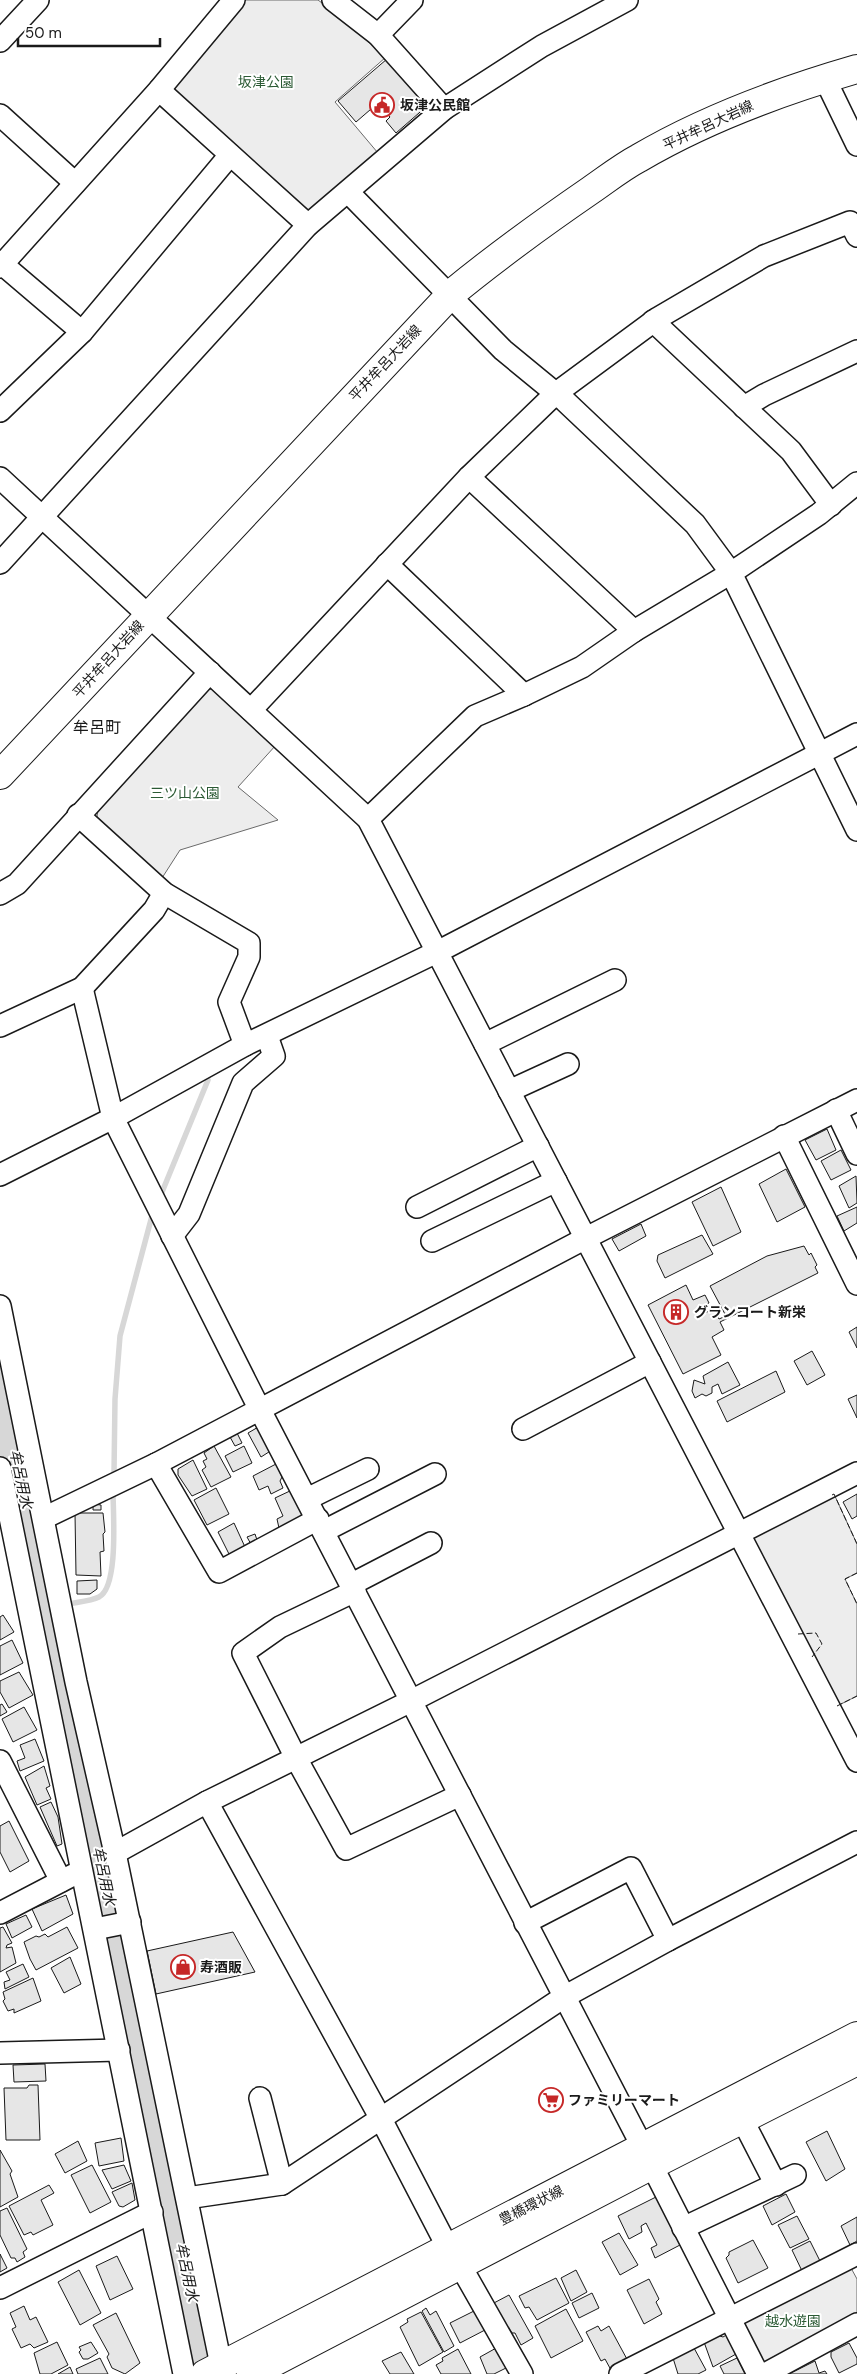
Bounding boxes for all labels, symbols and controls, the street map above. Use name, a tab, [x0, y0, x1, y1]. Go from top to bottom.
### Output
scale bar	[18, 15, 160, 47]
text: 50 m	[25, 23, 62, 43]
park label: 坂津公園	[238, 73, 294, 91]
public building icon: 坂津公民館	[369, 92, 395, 118]
place label: 坂津公民館	[400, 96, 470, 114]
street label: 平井牟呂大岩線	[660, 96, 756, 154]
street label: 平井牟呂大岩線	[345, 321, 425, 405]
street label: 平井牟呂大岩線	[69, 617, 147, 701]
district label: 牟呂町	[73, 717, 121, 738]
park label: 三ツ山公園	[150, 784, 220, 802]
building icon: グランコート新栄	[663, 1299, 689, 1325]
place label: グランコート新栄	[694, 1303, 806, 1321]
water label: 牟呂用水	[5, 1448, 37, 1512]
water label: 牟呂用水	[88, 1845, 120, 1909]
shop icon: 寿酒販	[170, 1954, 196, 1980]
place label: 寿酒販	[200, 1958, 242, 1976]
supermarket icon: ファミリーマート	[538, 2087, 564, 2113]
place label: ファミリーマート	[568, 2091, 680, 2109]
street label: 豊橋環状線	[496, 2181, 566, 2229]
water label: 牟呂用水	[171, 2241, 203, 2305]
park label: 越水遊園	[765, 2312, 821, 2330]

